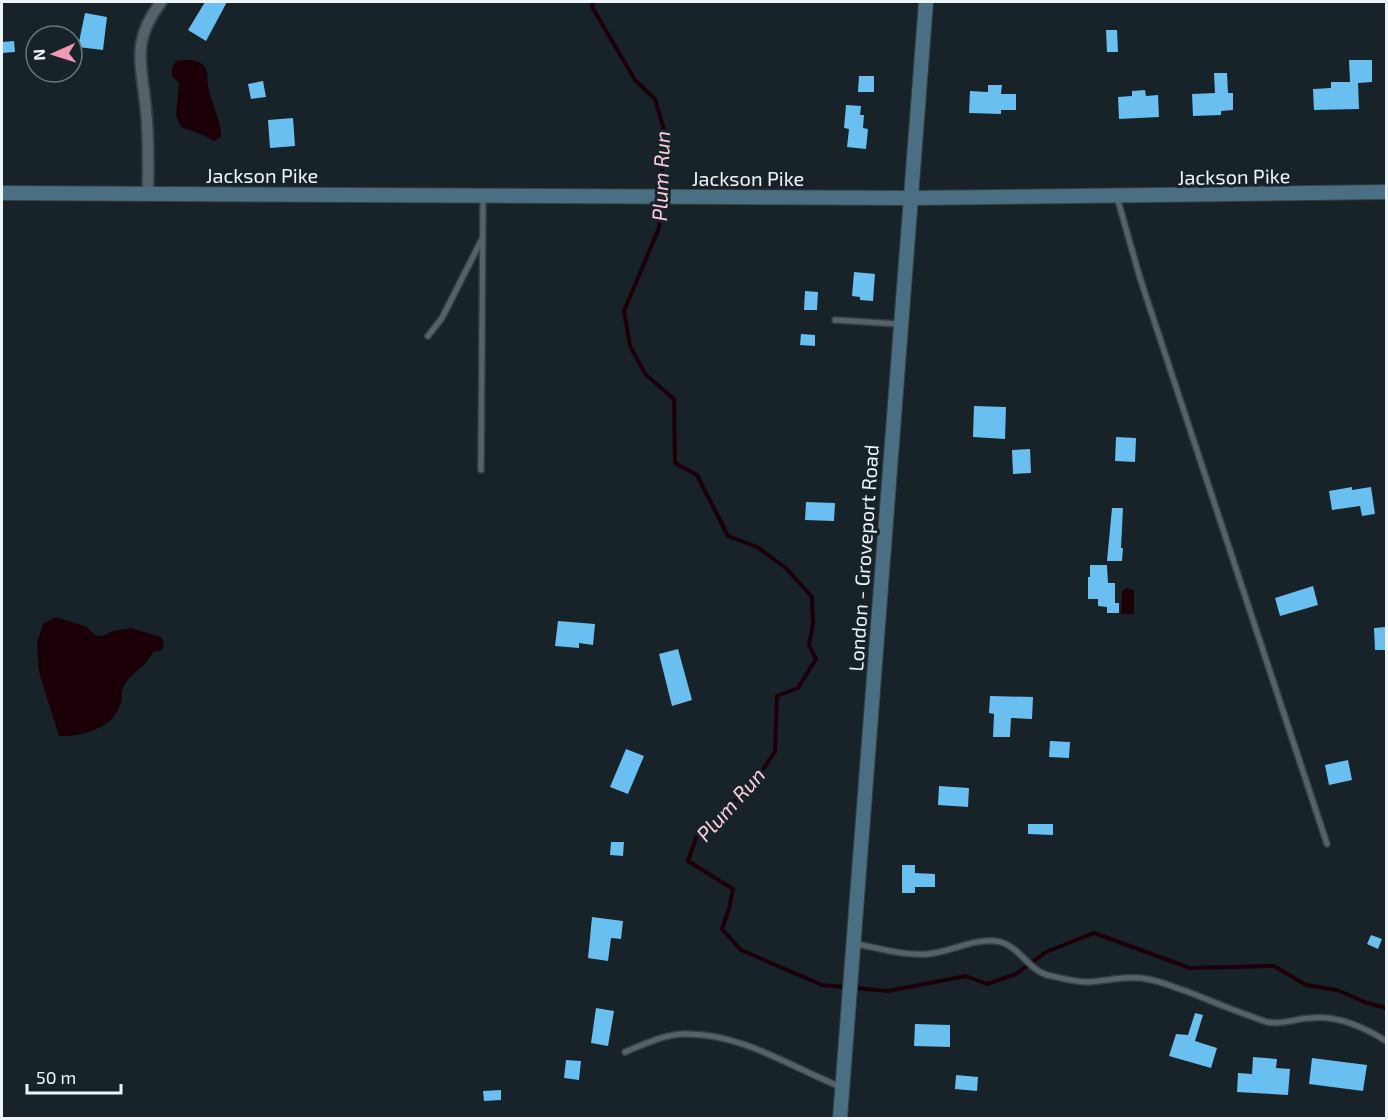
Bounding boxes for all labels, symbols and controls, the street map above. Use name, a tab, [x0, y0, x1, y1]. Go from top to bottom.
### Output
north arrow	[24, 24, 84, 84]
text: N	[29, 49, 48, 61]
water label: Plum Run	[646, 130, 674, 222]
street label: Jackson Pike	[206, 163, 318, 187]
street label: Jackson Pike	[1177, 163, 1291, 189]
street label: Jackson Pike	[692, 166, 804, 190]
street label: London - Groveport Road	[843, 444, 883, 672]
water label: Plum Run	[690, 762, 770, 846]
scale bar	[27, 1057, 122, 1095]
text: 50 m	[36, 1066, 76, 1088]

